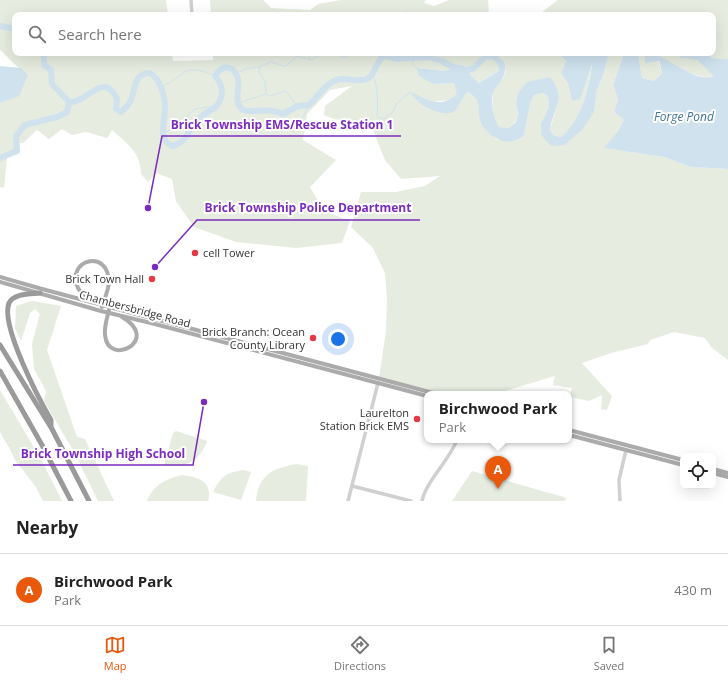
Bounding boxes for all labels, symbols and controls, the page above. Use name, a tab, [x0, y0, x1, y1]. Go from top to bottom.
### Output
search box	[12, 12, 716, 56]
icon: search	[26, 23, 48, 45]
text: Search here	[58, 24, 142, 44]
water label: Forge Pond	[654, 108, 715, 125]
callout: Brick Township EMS/Rescue Station 1	[162, 112, 401, 136]
text: Brick Township EMS/Rescue Station 1	[171, 116, 393, 133]
callout: Brick Township Police Department	[197, 196, 420, 220]
text: Brick Township Police Department	[205, 199, 411, 216]
place label: cell Tower	[203, 245, 255, 260]
marker: cell Tower	[190, 248, 200, 258]
place label: Brick Town Hall	[65, 271, 144, 286]
marker: Brick Town Hall	[147, 274, 157, 284]
street label: Chambersbridge Road	[78, 286, 192, 331]
place label: Brick Branch: Ocean County Library	[202, 324, 305, 352]
your location	[328, 329, 348, 349]
marker: Brick Branch: Ocean County Library	[308, 333, 318, 343]
popup	[424, 391, 572, 443]
text: Birchwood Park	[439, 398, 557, 418]
place label: Laurelton Station Brick EMS	[320, 405, 409, 433]
marker: Laurelton Station Brick EMS	[412, 414, 422, 424]
text: Park	[439, 418, 466, 436]
callout: Brick Township High School	[13, 441, 193, 465]
text: Brick Township High School	[21, 445, 185, 462]
map controls	[680, 453, 716, 489]
button: locate	[680, 453, 716, 489]
pin: A	[485, 456, 511, 489]
text: Nearby	[16, 516, 78, 539]
text: Birchwood Park	[54, 571, 172, 591]
text: A	[25, 581, 33, 599]
text: 430 m	[674, 581, 712, 599]
text: Park	[54, 591, 81, 609]
tab: Map	[104, 634, 127, 673]
tab: Directions	[334, 634, 386, 673]
tab: Saved	[594, 634, 624, 673]

